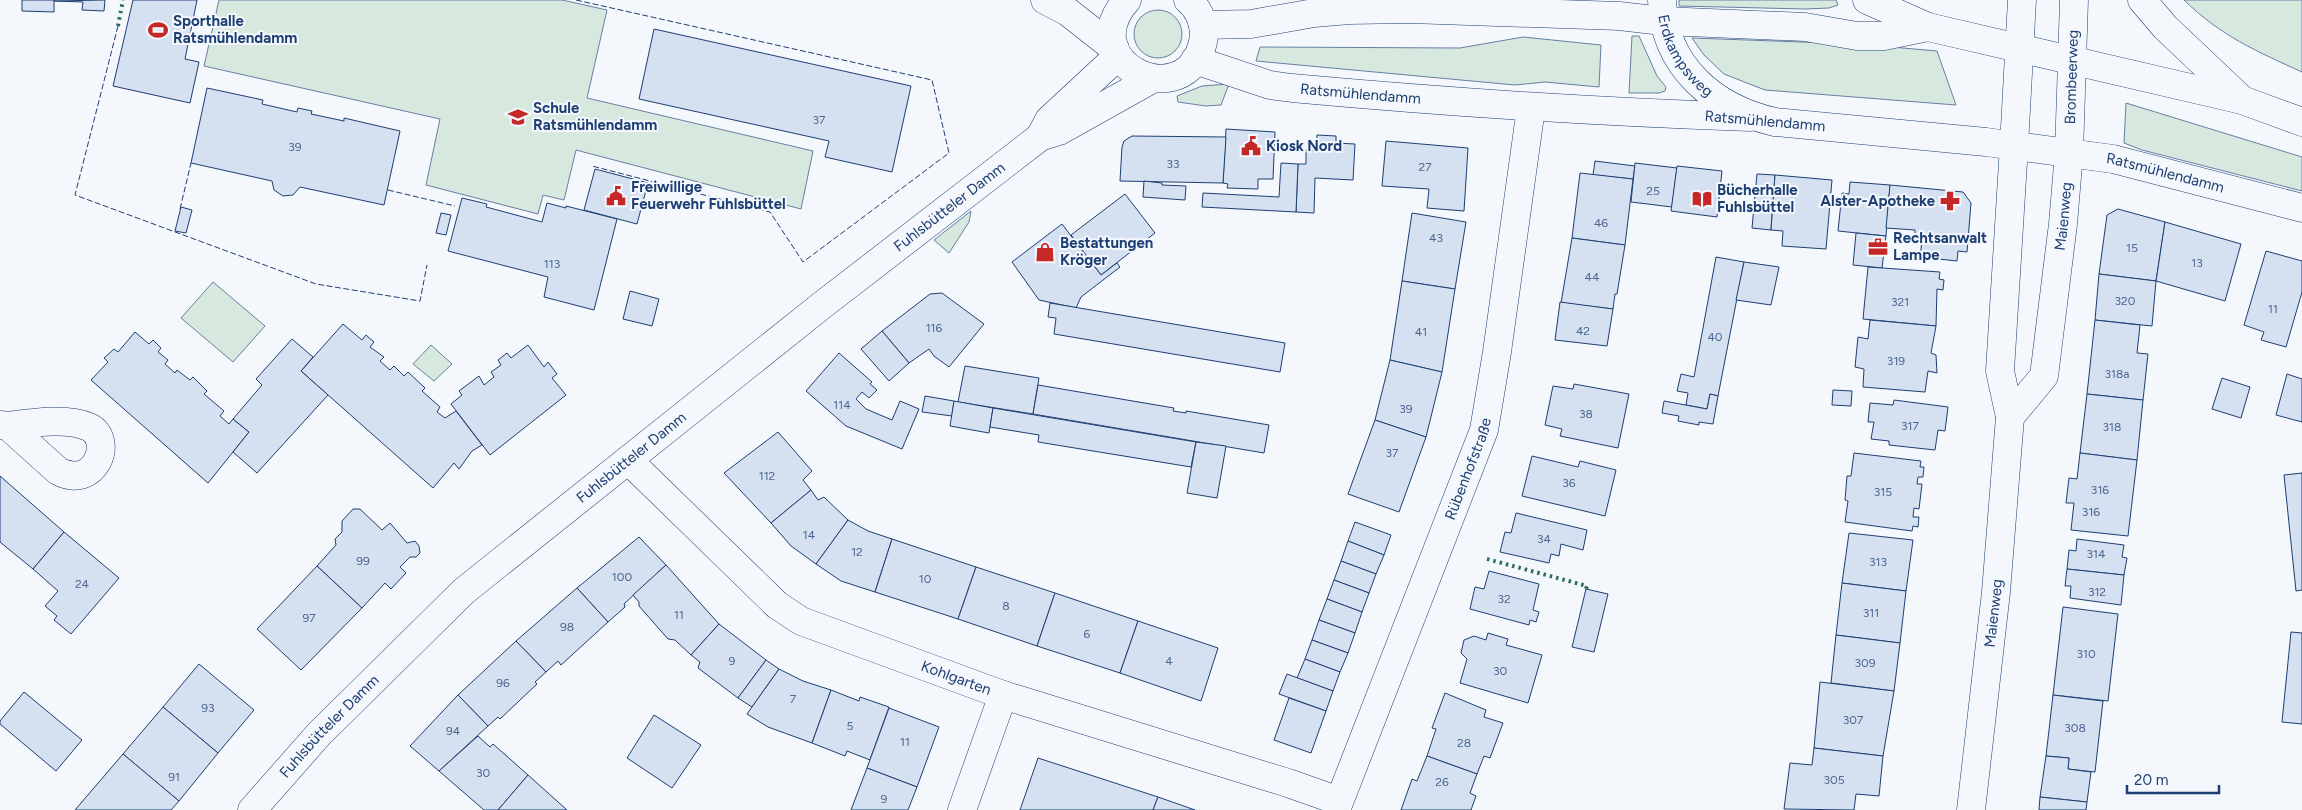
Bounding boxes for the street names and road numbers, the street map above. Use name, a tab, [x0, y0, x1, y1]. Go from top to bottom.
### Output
street label: Erdkampsweg	[1654, 13, 1717, 101]
street label: Brombeerweg	[2061, 29, 2082, 125]
street label: Ratsmühlendamm	[1299, 80, 1422, 108]
street label: Ratsmühlendamm	[1704, 107, 1826, 135]
street label: Ratsmühlendamm	[2105, 149, 2226, 196]
street label: Fuhlsbütteler Damm	[890, 158, 1009, 255]
street label: Maienweg	[2051, 181, 2076, 252]
street label: Fuhlsbütteler Damm	[573, 408, 690, 507]
street label: Rübenhofstraße	[1441, 417, 1495, 522]
street label: Maienweg	[1981, 578, 2006, 649]
street label: Kohlgarten	[919, 657, 994, 699]
street label: Fuhlsbütteler Damm	[276, 671, 383, 781]

